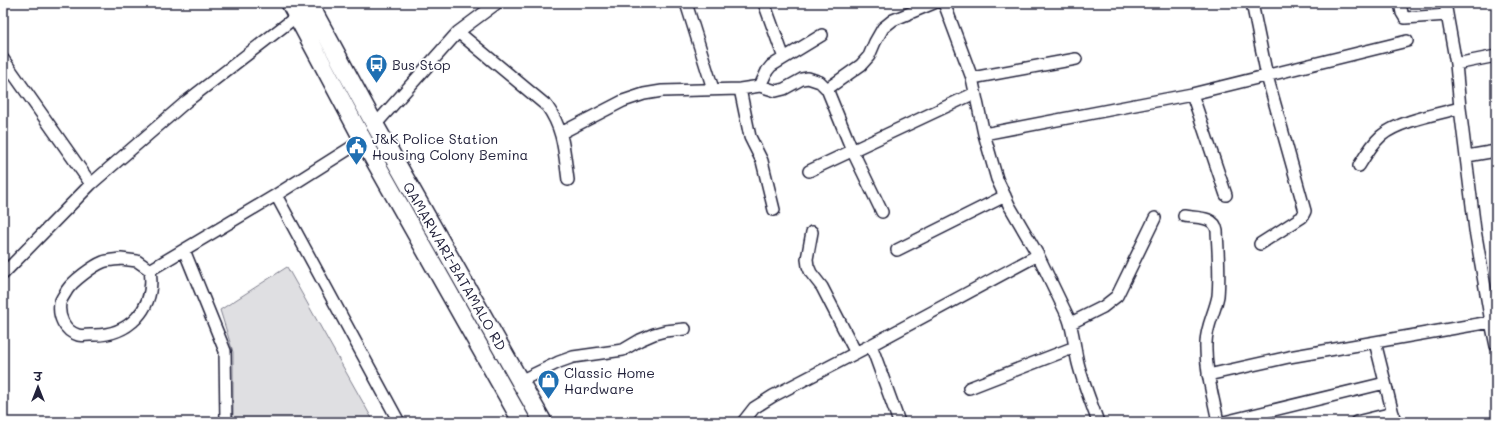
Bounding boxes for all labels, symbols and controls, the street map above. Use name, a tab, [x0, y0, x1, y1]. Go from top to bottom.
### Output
bus stop icon: Bus Stop	[363, 51, 389, 84]
place label: Bus Stop	[392, 55, 451, 74]
place label: J&K Police Station Housing Colony Bemina	[372, 129, 528, 164]
public building icon: J&K Police Station Housing Colony Bemina	[344, 133, 370, 166]
street label: QAMARWARI-BATAMALO RD	[399, 178, 511, 354]
place label: Classic Home Hardware	[564, 363, 655, 398]
north arrow	[18, 367, 58, 407]
shop icon: Classic Home Hardware	[535, 367, 561, 400]
text: उ	[33, 369, 43, 384]

